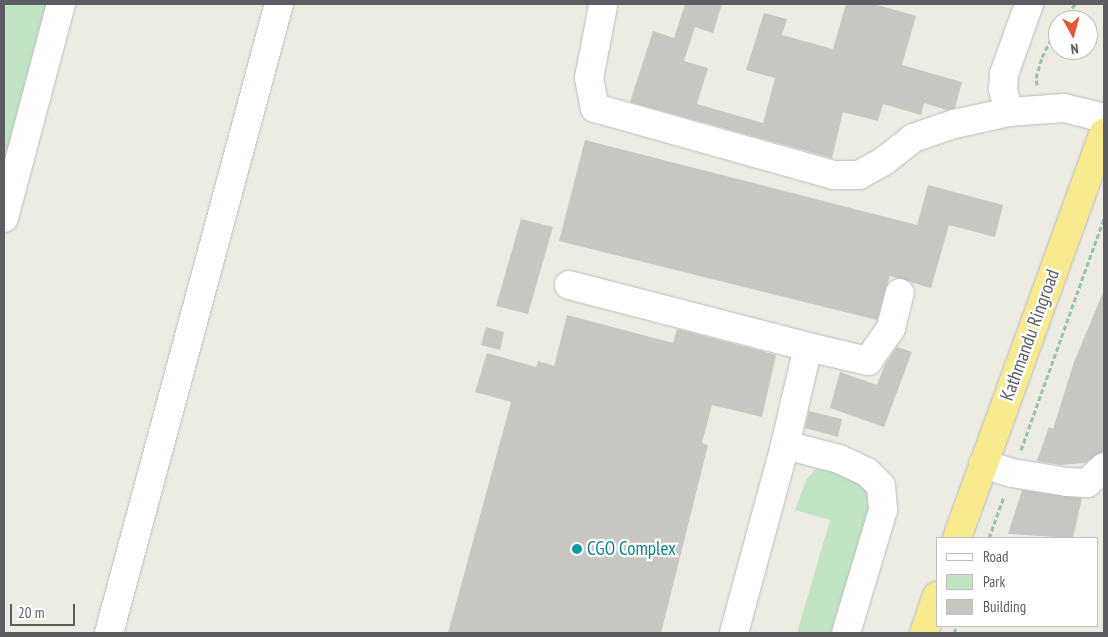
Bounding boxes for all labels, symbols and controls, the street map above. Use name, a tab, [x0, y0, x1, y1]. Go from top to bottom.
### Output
north arrow	[1048, 10, 1098, 60]
text: N	[1070, 40, 1080, 58]
street label: Kathmandu Ringroad	[996, 266, 1064, 404]
legend	[936, 537, 1098, 627]
place label: CGO Complex	[587, 538, 676, 560]
marker: CGO Complex	[571, 543, 583, 555]
text: Road	[983, 547, 1009, 566]
text: Park	[983, 572, 1005, 591]
scale bar	[12, 594, 78, 626]
text: Building	[983, 597, 1026, 616]
text: 20 m	[18, 603, 44, 622]

